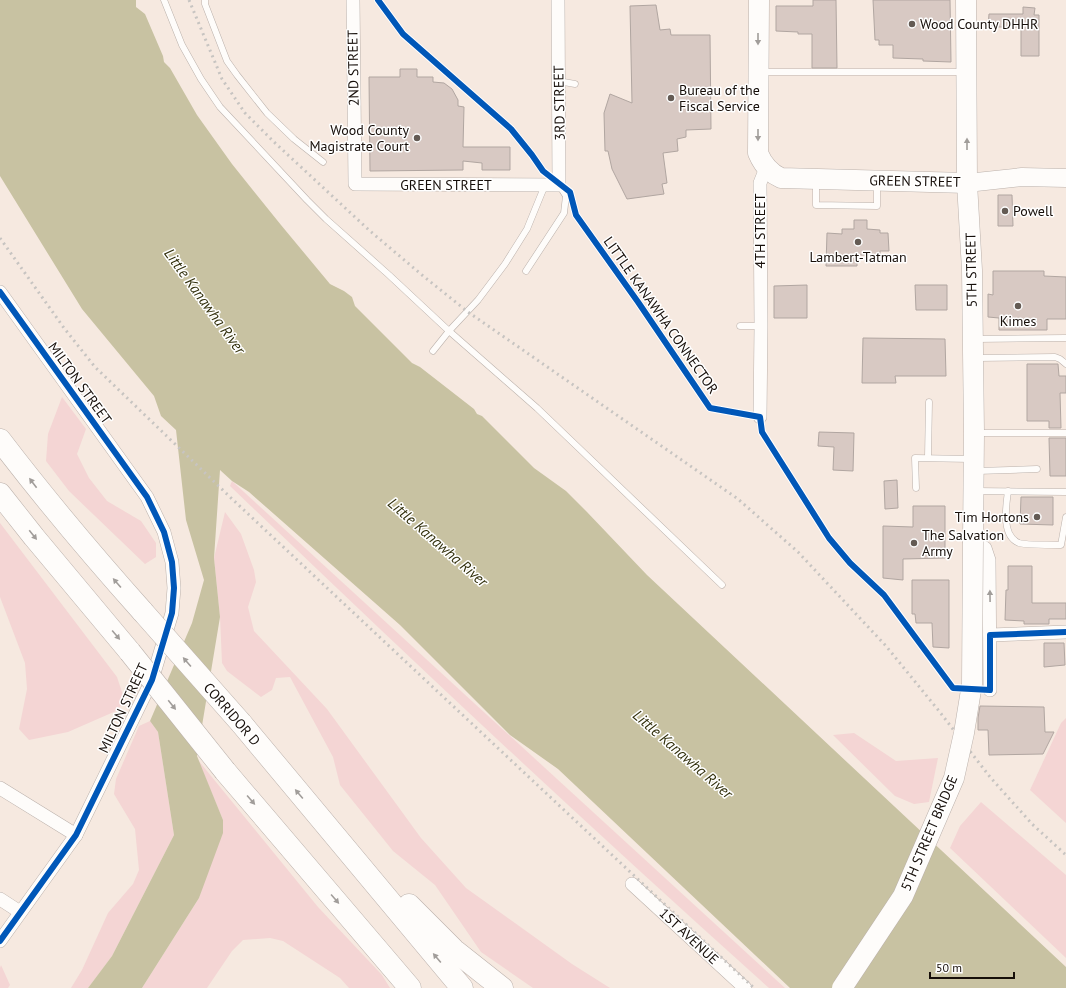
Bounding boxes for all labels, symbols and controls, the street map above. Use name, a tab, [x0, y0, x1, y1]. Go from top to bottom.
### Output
place label: Wood County DHHR	[920, 15, 1038, 33]
marker: Wood County DHHR	[907, 19, 917, 29]
street label: 2ND STREET	[343, 29, 363, 106]
one-way arrow	[755, 33, 761, 46]
street label: 3RD STREET	[549, 65, 569, 141]
place label: Bureau of the Fiscal Service	[679, 81, 760, 115]
marker: Bureau of the Fiscal Service	[666, 93, 676, 103]
place label: Wood County Magistrate Court	[309, 121, 409, 155]
one-way arrow	[755, 129, 761, 142]
marker: Wood County Magistrate Court	[412, 133, 422, 143]
one-way arrow	[964, 137, 970, 150]
street label: GREEN STREET	[869, 171, 961, 191]
street label: GREEN STREET	[400, 176, 492, 194]
street label: 4TH STREET	[751, 193, 769, 268]
place label: Powell	[1013, 202, 1053, 220]
marker: Powell	[1000, 206, 1010, 216]
street label: 5TH STREET	[961, 232, 981, 308]
street label: LITTLE KANAWHA CONNECTOR	[600, 233, 722, 397]
marker: Lambert-Tatman	[853, 237, 863, 247]
water label: Little Kanawha River	[160, 244, 250, 359]
place label: Lambert-Tatman	[809, 248, 907, 266]
marker: Kimes	[1013, 301, 1023, 311]
place label: Kimes	[1000, 312, 1036, 330]
street label: MILTON STREET	[44, 339, 116, 428]
one-way arrow	[29, 478, 38, 489]
water label: Little Kanawha River	[384, 493, 493, 591]
place label: Tim Hortons	[955, 508, 1029, 526]
marker: Tim Hortons	[1032, 512, 1042, 522]
place label: The Salvation Army	[922, 526, 1004, 560]
one-way arrow	[28, 530, 37, 541]
marker: The Salvation Army	[909, 538, 919, 548]
one-way arrow	[112, 578, 122, 588]
one-way arrow	[987, 589, 993, 602]
one-way arrow	[111, 630, 120, 641]
one-way arrow	[183, 657, 192, 668]
street label: MILTON STREET	[94, 660, 152, 756]
street label: CORRIDOR D	[200, 679, 264, 749]
one-way arrow	[168, 699, 177, 710]
water label: Little Kanawha River	[629, 705, 738, 803]
street label: 5TH STREET BRIDGE	[897, 772, 961, 894]
one-way arrow	[295, 789, 304, 800]
one-way arrow	[246, 795, 255, 806]
one-way arrow	[331, 894, 340, 904]
street label: 1ST AVENUE	[656, 904, 722, 968]
one-way arrow	[433, 953, 442, 964]
scale bar	[930, 954, 1014, 980]
text: 50 m	[936, 960, 962, 975]

